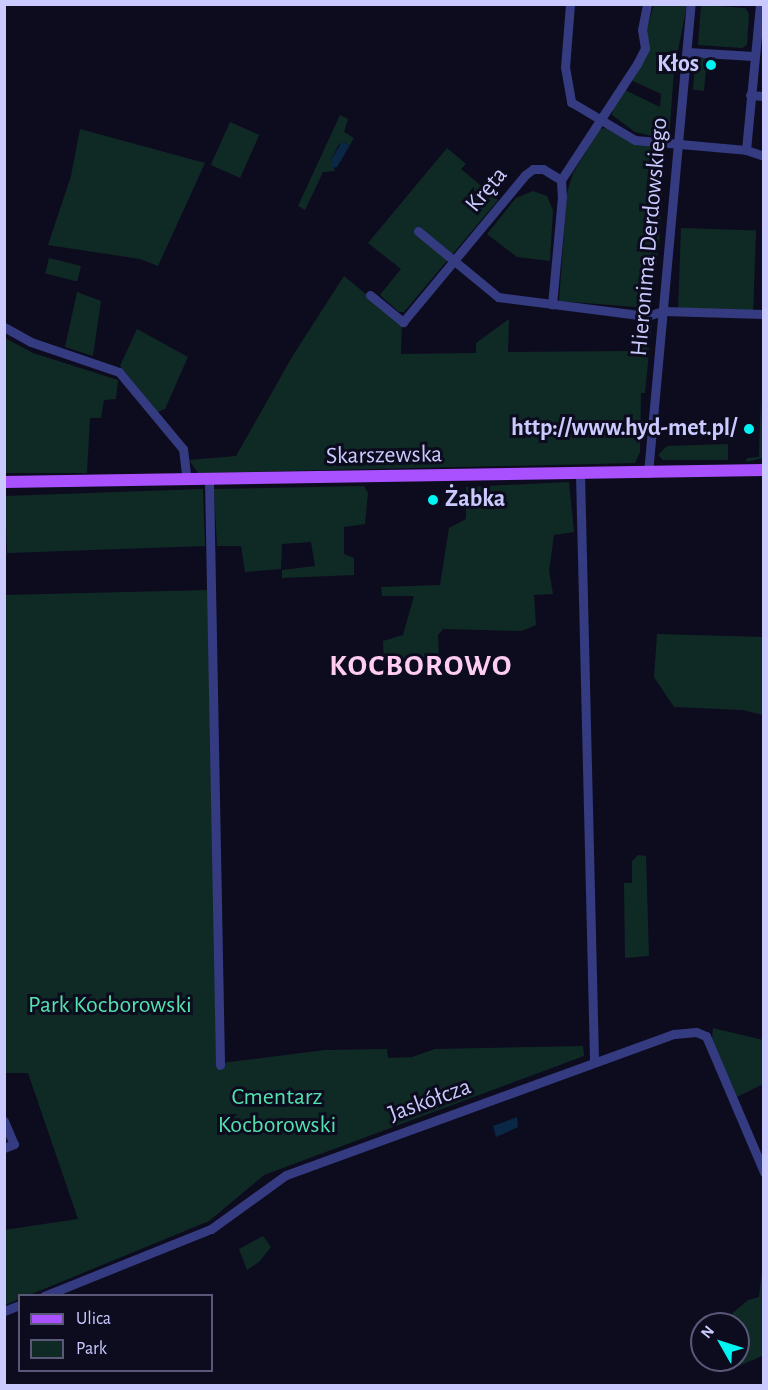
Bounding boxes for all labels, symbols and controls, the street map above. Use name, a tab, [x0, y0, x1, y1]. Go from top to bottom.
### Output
place label: Kłos	[657, 51, 699, 79]
marker: Kłos	[704, 58, 718, 72]
street label: Hieronima Derdowskiego	[625, 117, 675, 357]
street label: Kręta	[460, 161, 514, 219]
place label: http://www.hyd-met.pl/	[511, 415, 737, 443]
marker: http://www.hyd-met.pl/	[742, 422, 756, 436]
street label: Skarszewska	[326, 441, 442, 471]
place label: Żabka	[445, 486, 505, 514]
marker: Żabka	[426, 493, 440, 507]
district label: KOCBOROWO	[329, 648, 513, 684]
park label: Park Kocborowski	[28, 992, 192, 1020]
street label: Jaskółcza	[385, 1073, 475, 1129]
park label: Cmentarz Kocborowski	[218, 1084, 336, 1140]
legend	[18, 1294, 213, 1372]
text: Ulica	[76, 1310, 111, 1328]
north arrow	[690, 1312, 750, 1372]
text: N	[698, 1323, 717, 1341]
text: Park	[76, 1340, 107, 1358]

